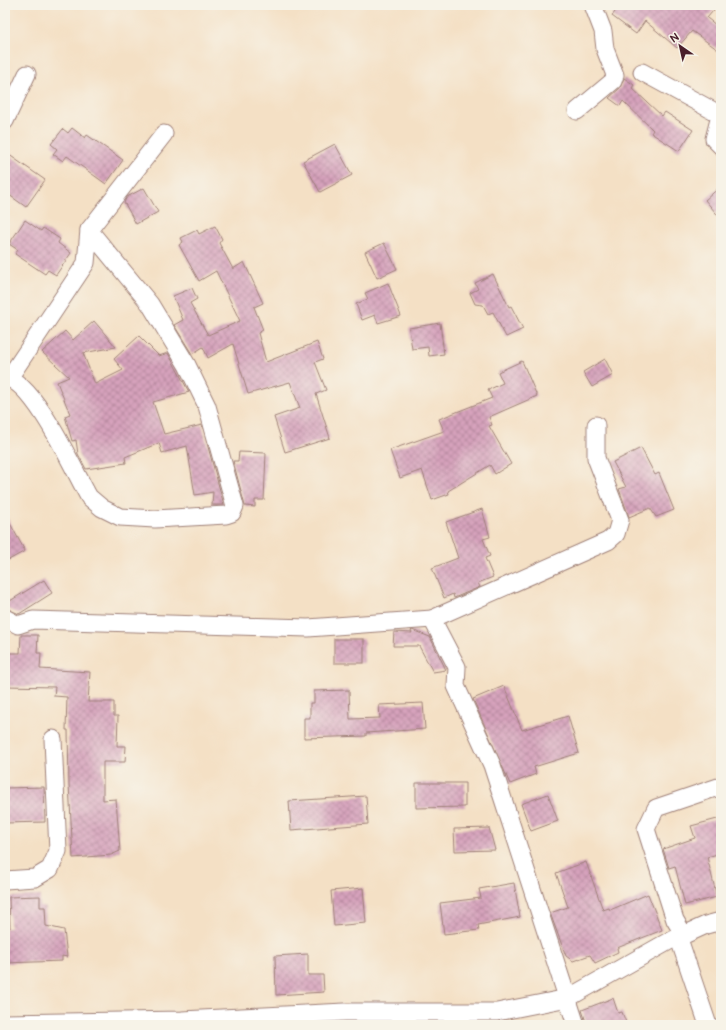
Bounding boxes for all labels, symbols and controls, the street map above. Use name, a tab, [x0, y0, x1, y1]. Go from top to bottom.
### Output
north arrow	[660, 26, 700, 66]
text: N	[668, 30, 682, 46]

